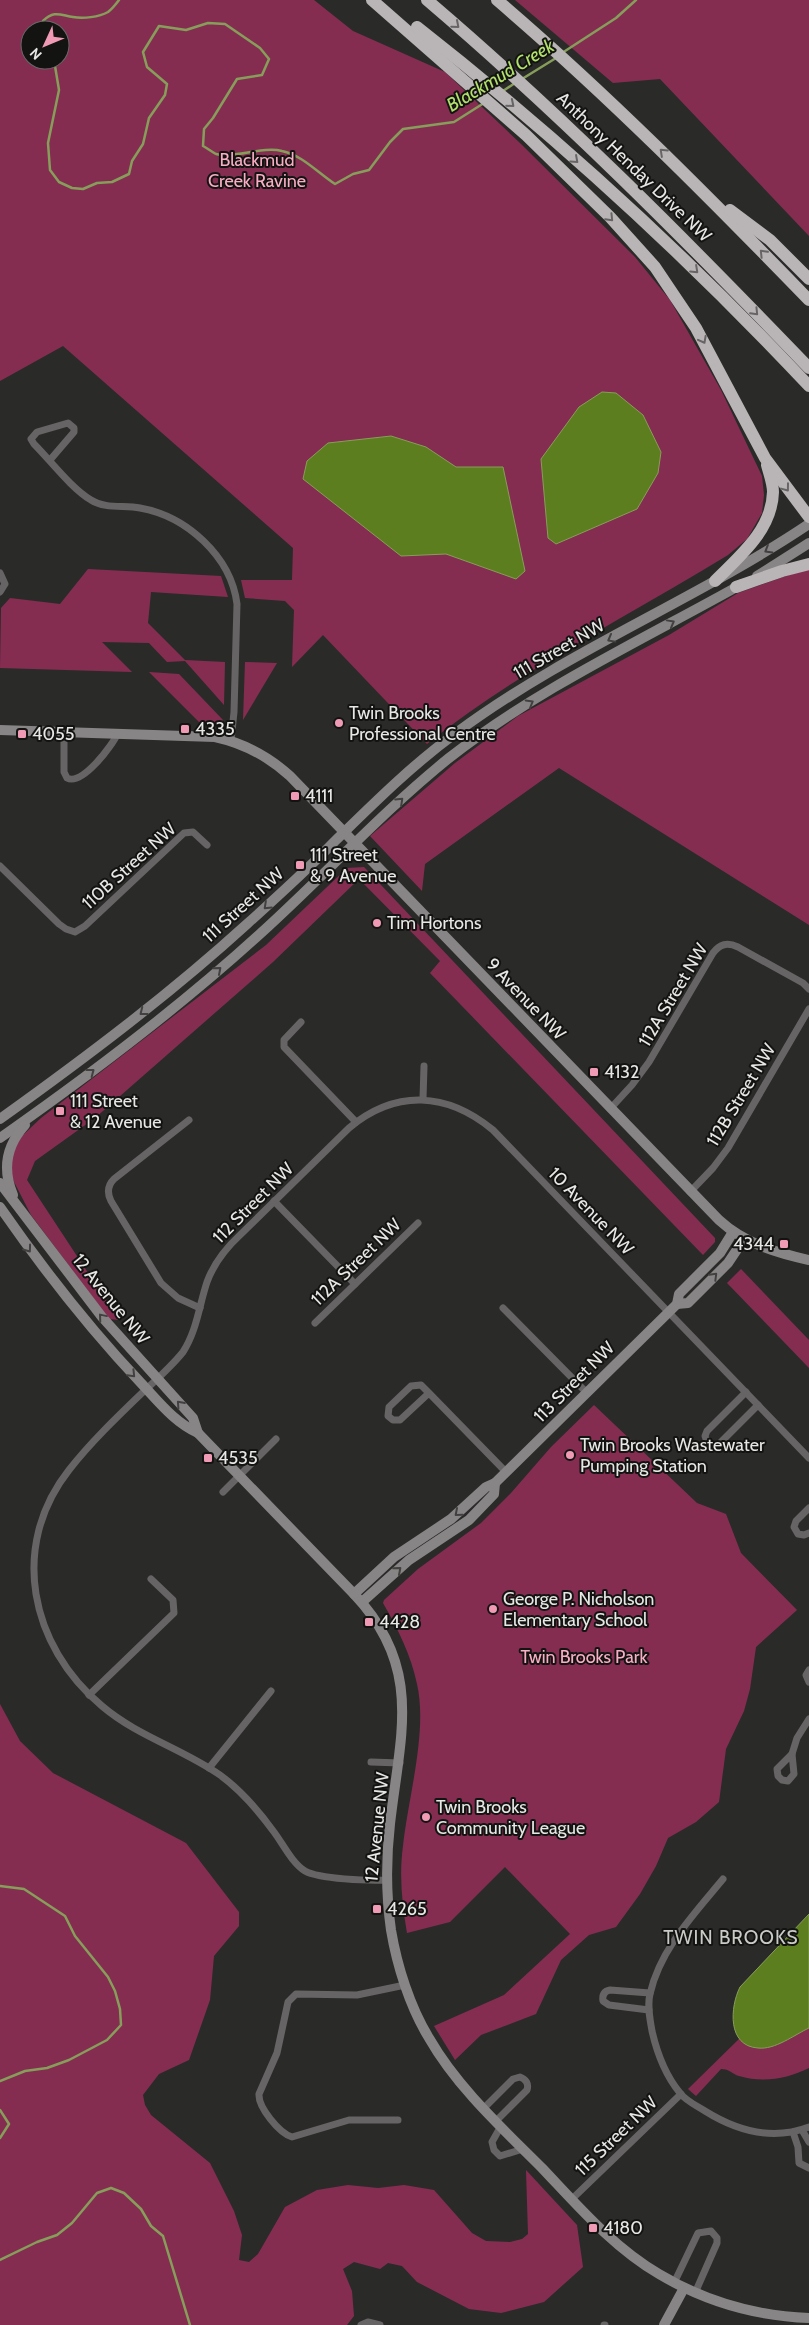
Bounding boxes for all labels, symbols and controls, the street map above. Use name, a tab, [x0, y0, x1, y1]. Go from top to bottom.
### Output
north arrow	[20, 20, 70, 70]
one-way arrow	[451, 20, 460, 29]
water label: Blackmud Creek	[442, 34, 559, 117]
text: N	[26, 44, 46, 64]
street label: Anthony Henday Drive NW	[552, 87, 716, 247]
one-way arrow	[505, 99, 514, 107]
park label: Blackmud Creek Ravine	[208, 149, 306, 192]
one-way arrow	[660, 149, 669, 158]
one-way arrow	[569, 154, 578, 163]
one-way arrow	[604, 212, 613, 221]
one-way arrow	[760, 249, 769, 258]
one-way arrow	[689, 264, 698, 273]
one-way arrow	[749, 306, 758, 315]
one-way arrow	[697, 335, 707, 344]
one-way arrow	[781, 482, 789, 491]
one-way arrow	[765, 544, 774, 554]
street label: 111 Street NW	[509, 614, 609, 684]
one-way arrow	[666, 620, 675, 630]
one-way arrow	[608, 632, 617, 642]
one-way arrow	[524, 700, 533, 710]
place label: Twin Brooks Professional Centre	[349, 702, 496, 745]
marker: Twin Brooks Professional Centre	[333, 717, 345, 729]
place label: 4335	[195, 718, 235, 740]
place label: 4055	[32, 723, 74, 745]
marker: 4335	[179, 723, 191, 735]
marker: 4055	[16, 728, 28, 740]
place label: 4111	[305, 785, 333, 807]
marker: 4111	[289, 790, 301, 802]
one-way arrow	[395, 798, 404, 807]
street label: 110B Street NW	[77, 818, 181, 914]
place label: 111 Street & 9 Avenue	[310, 844, 396, 887]
marker: 111 Street & 9 Avenue	[294, 859, 306, 871]
street label: 111 Street NW	[198, 863, 288, 947]
one-way arrow	[263, 900, 272, 909]
place label: Tim Hortons	[387, 912, 482, 934]
marker: Tim Hortons	[371, 917, 383, 929]
street label: 112A Street NW	[634, 939, 712, 1051]
street label: 9 Avenue NW	[482, 954, 570, 1044]
one-way arrow	[212, 968, 221, 976]
one-way arrow	[140, 1006, 149, 1014]
street label: 112B Street NW	[702, 1040, 780, 1150]
place label: 4132	[604, 1061, 639, 1083]
marker: 4132	[588, 1066, 600, 1078]
one-way arrow	[85, 1069, 94, 1077]
place label: 111 Street & 12 Avenue	[70, 1090, 161, 1133]
marker: 111 Street & 12 Avenue	[54, 1105, 66, 1117]
street label: 112 Street NW	[208, 1158, 298, 1248]
street label: 10 Avenue NW	[544, 1163, 638, 1259]
street label: 112A Street NW	[307, 1214, 405, 1310]
place label: 4344	[733, 1233, 774, 1255]
marker: 4344	[778, 1238, 790, 1250]
one-way arrow	[23, 1243, 31, 1252]
street label: 12 Avenue NW	[68, 1249, 154, 1349]
one-way arrow	[708, 1273, 717, 1282]
one-way arrow	[98, 1313, 107, 1322]
street label: 113 Street NW	[529, 1337, 619, 1427]
one-way arrow	[126, 1368, 135, 1377]
one-way arrow	[177, 1401, 186, 1410]
place label: Twin Brooks Wastewater Pumping Station	[580, 1434, 765, 1477]
place label: 4535	[218, 1447, 258, 1469]
marker: Twin Brooks Wastewater Pumping Station	[564, 1449, 576, 1461]
marker: 4535	[202, 1452, 214, 1464]
one-way arrow	[454, 1507, 463, 1516]
one-way arrow	[393, 1566, 402, 1575]
place label: George P. Nicholson Elementary School	[503, 1588, 654, 1631]
marker: George P. Nicholson Elementary School	[487, 1603, 499, 1615]
place label: 4428	[379, 1611, 420, 1633]
marker: 4428	[363, 1616, 375, 1628]
park label: Twin Brooks Park	[520, 1646, 649, 1668]
street label: 12 Avenue NW	[360, 1771, 394, 1883]
place label: Twin Brooks Community League	[436, 1796, 585, 1839]
marker: Twin Brooks Community League	[420, 1811, 432, 1823]
place label: 4265	[387, 1898, 427, 1920]
marker: 4265	[371, 1903, 383, 1915]
district label: TWIN BROOKS	[663, 1926, 799, 1949]
street label: 115 Street NW	[570, 2091, 662, 2181]
place label: 4180	[603, 2217, 643, 2239]
marker: 4180	[587, 2222, 599, 2234]

